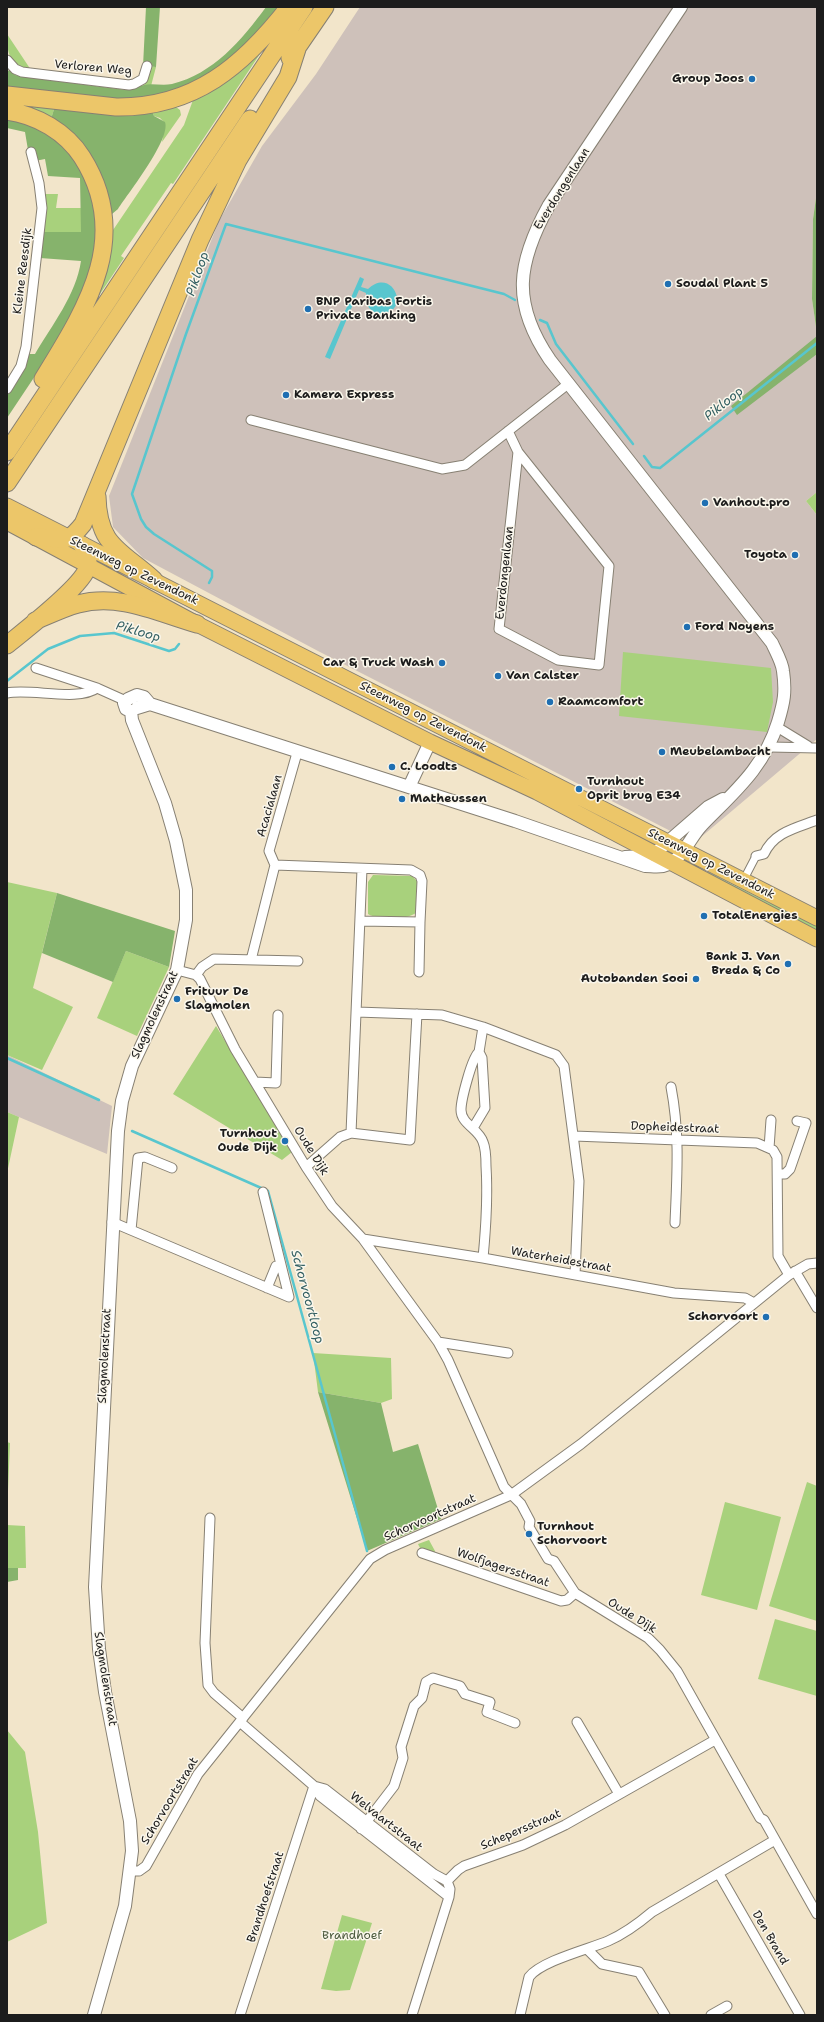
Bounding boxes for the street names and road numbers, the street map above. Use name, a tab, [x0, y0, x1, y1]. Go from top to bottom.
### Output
street label: Verloren Weg	[54, 57, 132, 79]
street label: Everdongenlaan	[531, 145, 593, 233]
street label: Kleine Reesdijk	[11, 227, 35, 315]
street label: Everdongenlaan	[493, 526, 517, 620]
street label: Steenweg op Zevendonk	[67, 534, 201, 608]
street label: Steenweg op Zevendonk	[357, 679, 489, 755]
street label: Acacialaan	[254, 773, 286, 839]
street label: Steenweg op Zevendonk	[645, 826, 777, 902]
street label: Slagmolenstraat	[128, 969, 182, 1061]
street label: Dopheidestraat	[630, 1119, 720, 1137]
street label: Oude Dijk	[290, 1124, 332, 1178]
street label: Waterheidestraat	[510, 1244, 612, 1276]
street label: Slagmolenstraat	[95, 1308, 115, 1404]
street label: Schorvoortstraat	[382, 1491, 478, 1545]
street label: Wolfjagersstraat	[455, 1545, 551, 1591]
street label: Oude Dijk	[605, 1595, 659, 1637]
street label: Slagmolenstraat	[90, 1631, 120, 1727]
street label: Schorvoortstraat	[138, 1755, 202, 1847]
street label: Welvaartstraat	[347, 1789, 425, 1855]
street label: Schepersstraat	[479, 1807, 563, 1853]
street label: Brandhoefstraat	[244, 1850, 288, 1944]
street label: Den Brand	[749, 1908, 791, 1968]

